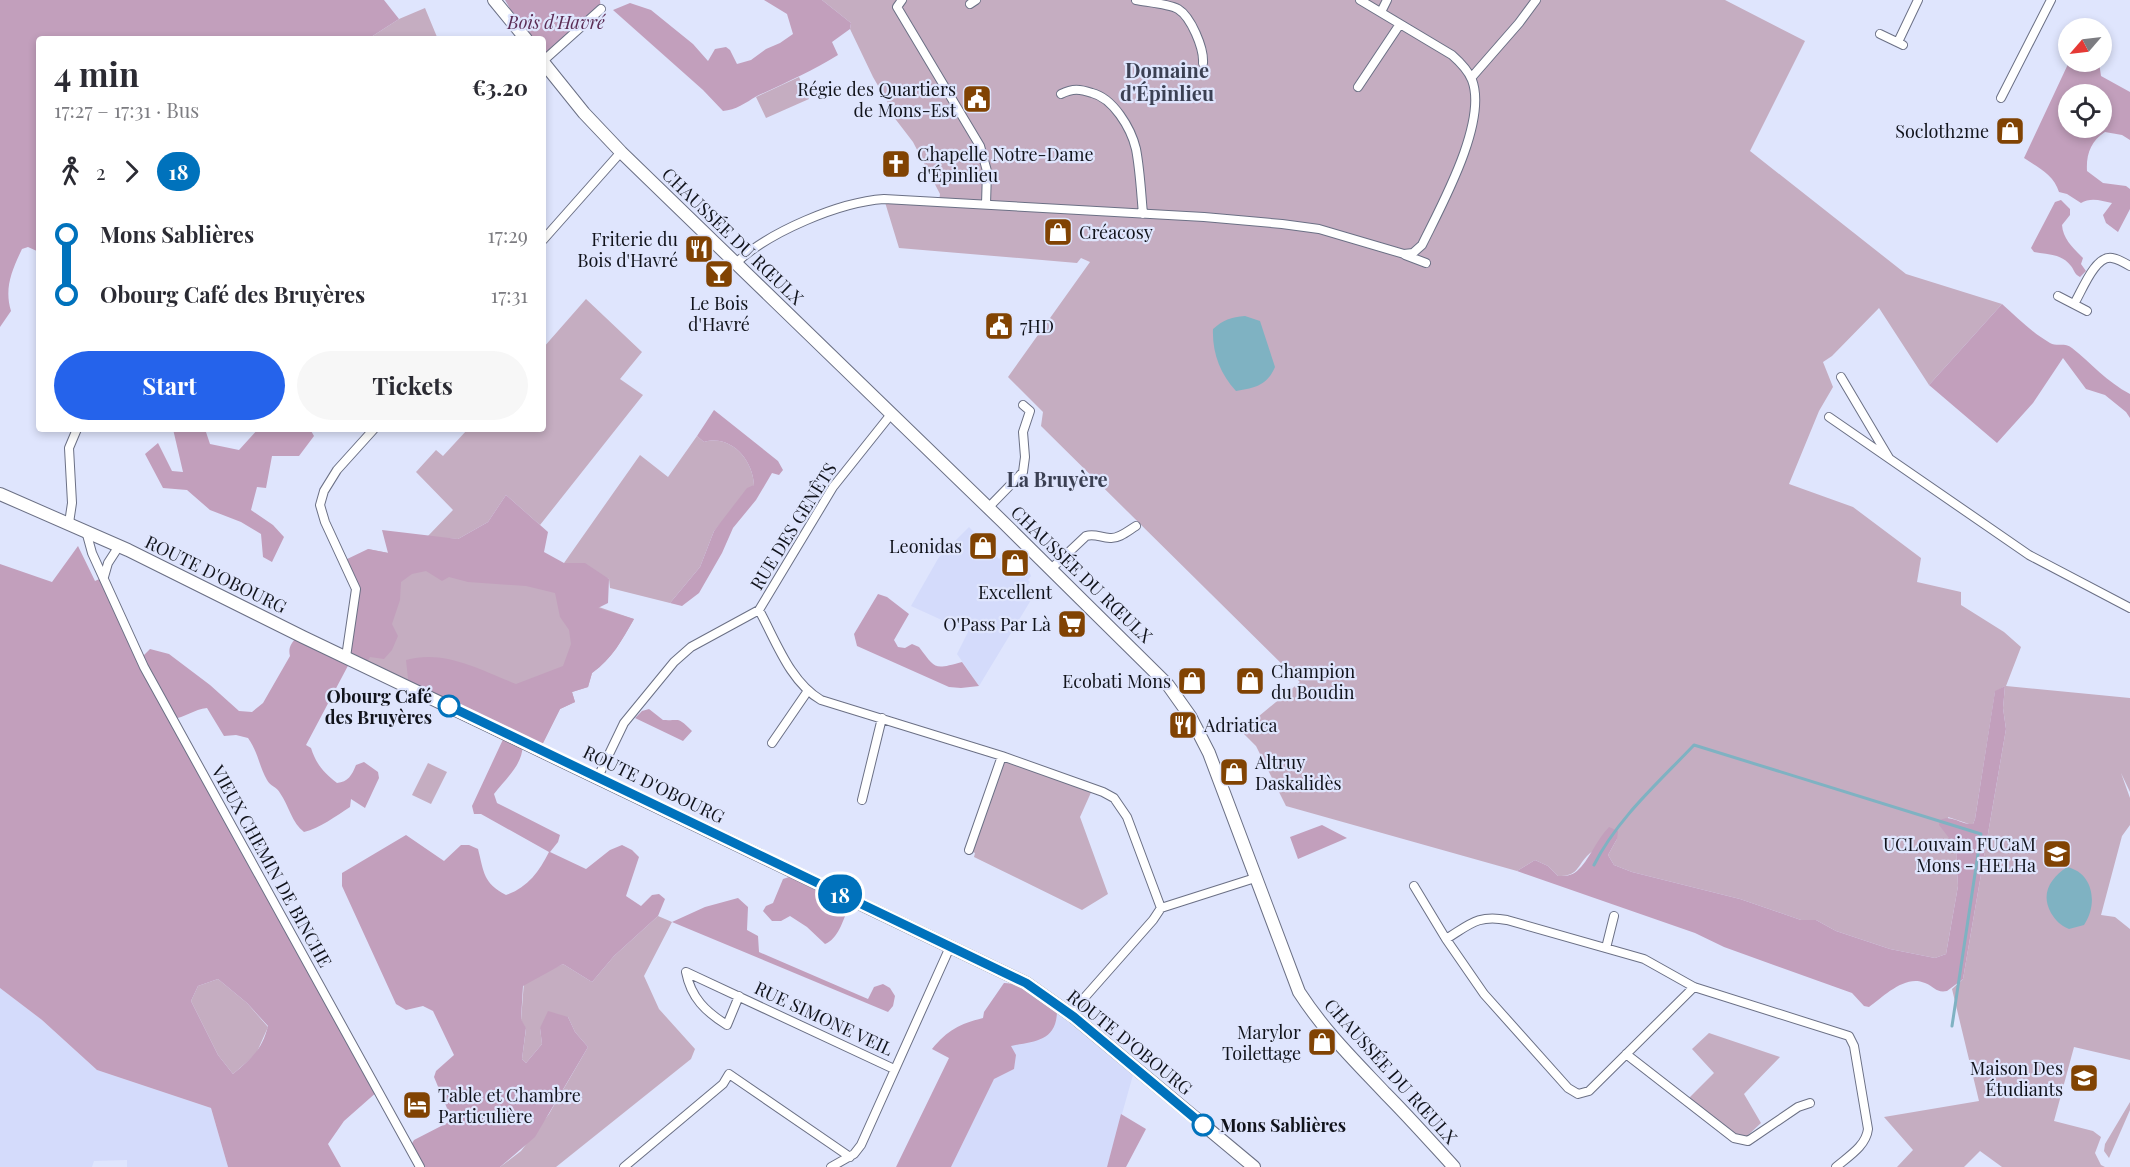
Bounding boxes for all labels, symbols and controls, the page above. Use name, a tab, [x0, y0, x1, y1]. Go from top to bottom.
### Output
park label: Bois d'Havré	[506, 10, 606, 34]
north arrow	[2058, 18, 2112, 72]
map controls	[2058, 18, 2112, 138]
text: 4 min	[54, 51, 139, 95]
district label: Domaine d'Épinlieu	[1120, 56, 1214, 106]
text: €3.20	[472, 72, 528, 102]
place label: Régie des Quartiers de Mons-Est	[797, 77, 957, 122]
public building icon: Régie des Quartiers de Mons-Est	[961, 83, 993, 115]
button: locate	[2058, 84, 2112, 138]
text: 17:27 – 17:31 · Bus	[54, 96, 199, 123]
shop icon: Socloth2me	[1994, 115, 2026, 147]
place label: Socloth2me	[1895, 119, 1989, 143]
place label: Chapelle Notre-Dame d'Épinlieu	[917, 142, 1094, 187]
church icon: Chapelle Notre-Dame d'Épinlieu	[880, 148, 912, 180]
icon: walk	[54, 155, 87, 188]
icon: forward	[115, 155, 148, 188]
text: 18	[169, 157, 188, 185]
text: 2	[96, 158, 106, 185]
street label: CHAUSSÉE DU RŒULX	[657, 162, 809, 310]
shop icon: Créacosy	[1042, 216, 1074, 248]
text: Mons Sablières	[100, 219, 254, 249]
place label: Créacosy	[1079, 220, 1153, 244]
text: 17:29	[487, 221, 528, 248]
place label: Friterie du Bois d'Havré	[577, 227, 679, 272]
restaurant icon: Friterie du Bois d'Havré	[683, 233, 715, 265]
bar icon: Le Bois d'Havré	[703, 258, 735, 290]
text: Obourg Café des Bruyères	[100, 279, 365, 309]
text: 17:31	[491, 281, 528, 308]
place label: Le Bois d'Havré	[688, 291, 750, 336]
public building icon: 7HD	[983, 310, 1015, 342]
place label: 7HD	[1020, 314, 1054, 338]
button: Start	[54, 351, 285, 420]
button: Tickets	[297, 351, 528, 420]
street label: RUE DES GENÊTS	[744, 458, 842, 594]
district label: La Bruyère	[1006, 465, 1108, 492]
street label: CHAUSSÉE DU RŒULX	[1006, 500, 1158, 648]
street label: ROUTE D'OBOURG	[141, 529, 291, 619]
shop icon: Leonidas	[967, 530, 999, 562]
place label: Leonidas	[889, 534, 962, 558]
shop icon: Excellent	[999, 547, 1031, 579]
place label: Excellent	[978, 580, 1053, 604]
supermarket icon: O'Pass Par Là	[1056, 608, 1088, 640]
place label: O'Pass Par Là	[943, 612, 1051, 636]
place label: Champion du Boudin	[1271, 659, 1356, 704]
shop icon: Ecobati Mons	[1176, 665, 1208, 697]
shop icon: Champion du Boudin	[1234, 665, 1266, 697]
place label: Ecobati Mons	[1062, 669, 1171, 693]
place label: Obourg Café des Bruyères	[325, 684, 432, 729]
marker: Obourg Café des Bruyères	[438, 695, 460, 717]
restaurant icon: Adriatica	[1167, 709, 1199, 741]
place label: Adriatica	[1203, 713, 1277, 737]
street label: ROUTE D'OBOURG	[579, 739, 729, 829]
place label: Altruy Daskalidès	[1254, 750, 1342, 795]
shop icon: Altruy Daskalidès	[1218, 756, 1250, 788]
street label: VIEUX CHEMIN DE BINCHE	[206, 760, 338, 971]
place label: UCLouvain FUCaM Mons - HELHa	[1883, 832, 2036, 877]
school or university icon: UCLouvain FUCaM Mons - HELHa	[2041, 838, 2073, 870]
line badge: 18	[813, 874, 867, 914]
text: 18	[830, 880, 850, 908]
street label: RUE SIMONE VEIL	[751, 975, 898, 1061]
street label: ROUTE D'OBOURG	[1062, 984, 1198, 1100]
street label: CHAUSSÉE DU RŒULX	[1319, 993, 1463, 1149]
place label: Marylor Toilettage	[1222, 1020, 1301, 1065]
shop icon: Marylor Toilettage	[1306, 1026, 1338, 1058]
place label: Maison Des Étudiants	[1970, 1056, 2063, 1101]
school or university icon: Maison Des Étudiants	[2068, 1062, 2100, 1094]
place label: Table et Chambre Particulière	[438, 1083, 581, 1128]
hotel icon: Table et Chambre Particulière	[401, 1089, 433, 1121]
place label: Mons Sablières	[1220, 1113, 1346, 1137]
marker: Mons Sablières	[1192, 1114, 1214, 1136]

